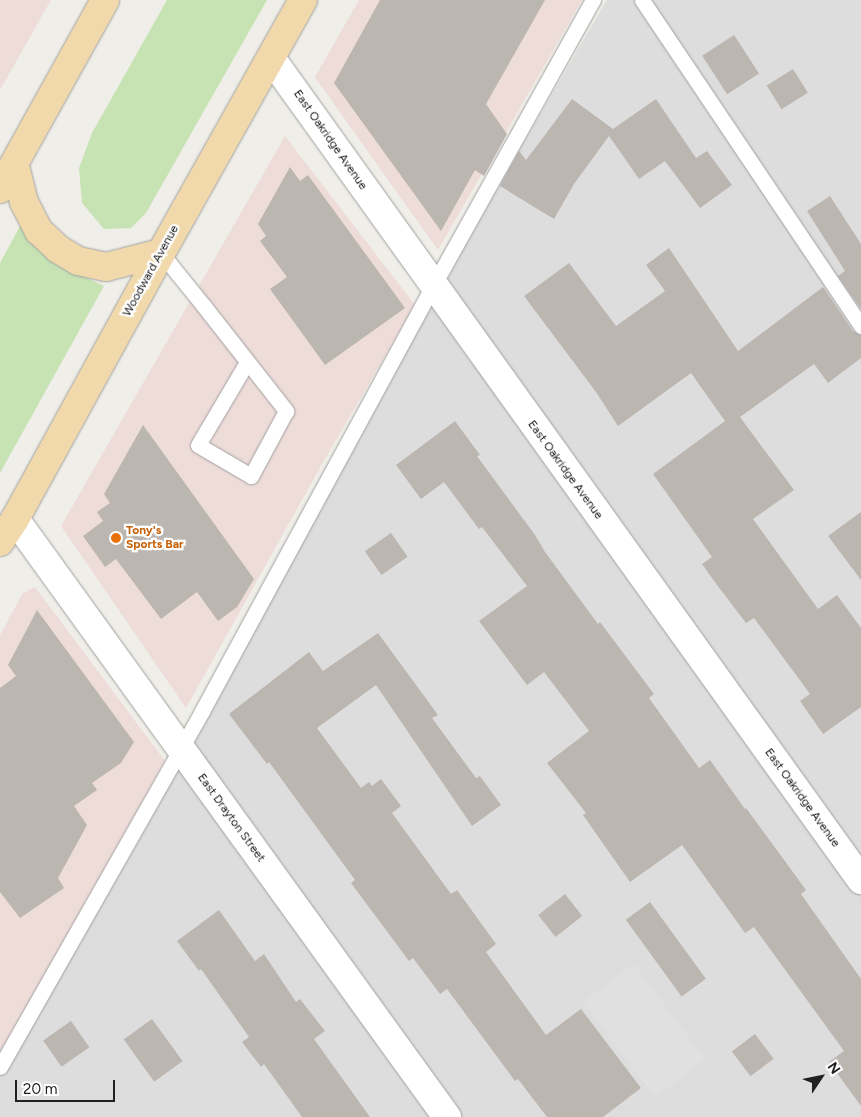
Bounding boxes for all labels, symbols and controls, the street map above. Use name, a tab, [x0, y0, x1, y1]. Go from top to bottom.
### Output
street label: East Oakridge Avenue	[290, 87, 370, 193]
street label: Woodward Avenue	[120, 223, 182, 319]
street label: East Oakridge Avenue	[524, 418, 606, 522]
place label: Tony's Sports Bar	[126, 524, 184, 552]
marker: Tony's Sports Bar	[110, 532, 122, 544]
street label: East Oakridge Avenue	[761, 746, 843, 850]
street label: East Drayton Street	[194, 771, 268, 865]
north arrow	[796, 1052, 846, 1102]
text: N	[824, 1059, 844, 1078]
scale bar	[18, 1070, 118, 1102]
text: 20 m	[23, 1080, 57, 1098]

